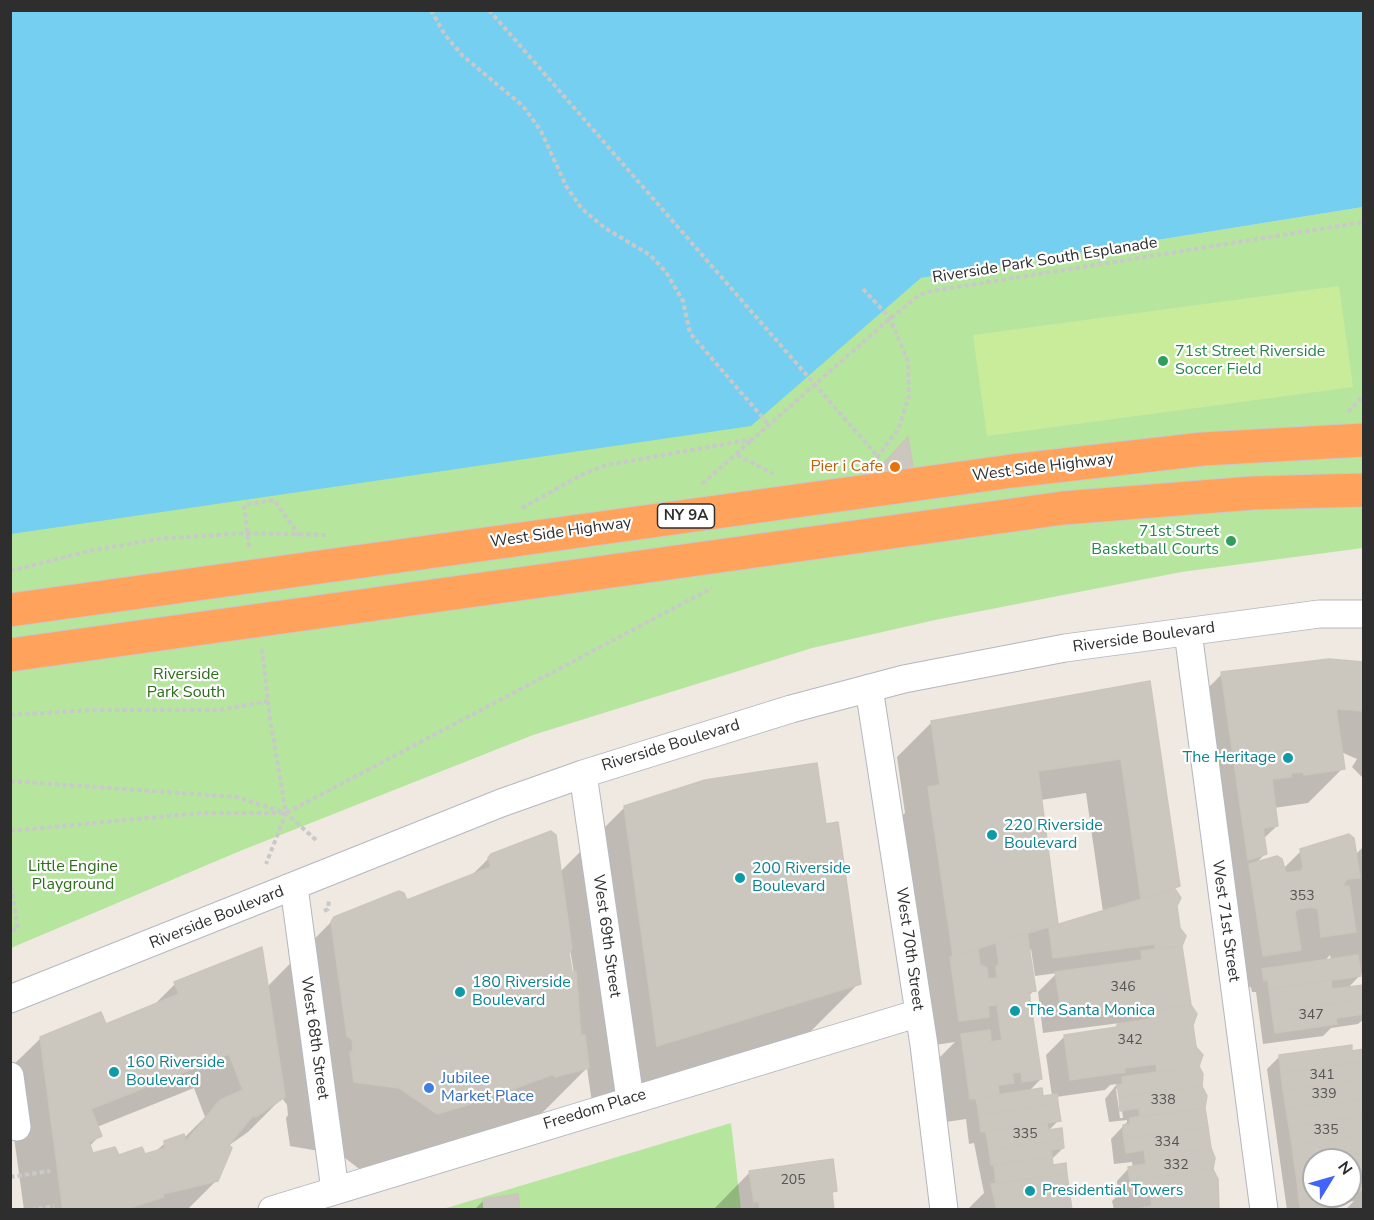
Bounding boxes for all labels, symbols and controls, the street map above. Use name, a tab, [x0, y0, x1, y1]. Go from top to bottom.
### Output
street label: Riverside Park South Esplanade	[931, 234, 1159, 288]
place label: 71st Street Riverside Soccer Field	[1175, 342, 1325, 380]
marker: 71st Street Riverside Soccer Field	[1156, 354, 1170, 368]
street label: West Side Highway	[971, 450, 1115, 486]
place label: Pier i Cafe	[810, 457, 883, 477]
marker: Pier i Cafe	[888, 460, 902, 474]
road number: NY 9A	[658, 504, 714, 528]
street label: West Side Highway	[489, 514, 633, 552]
place label: 71st Street Basketball Courts	[1091, 522, 1219, 560]
marker: 71st Street Basketball Courts	[1224, 534, 1238, 548]
street label: Riverside Boulevard	[1072, 619, 1216, 657]
park label: Riverside Park South	[147, 665, 225, 703]
street label: Riverside Boulevard	[600, 716, 742, 776]
place label: The Heritage	[1183, 748, 1276, 768]
marker: The Heritage	[1281, 751, 1295, 765]
place label: 220 Riverside Boulevard	[1004, 816, 1103, 854]
marker: 220 Riverside Boulevard	[985, 828, 999, 842]
park label: Little Engine Playground	[28, 857, 118, 895]
place label: 200 Riverside Boulevard	[752, 859, 851, 897]
street label: West 71st Street	[1207, 859, 1243, 983]
marker: 200 Riverside Boulevard	[733, 871, 747, 885]
street label: West 69th Street	[588, 873, 624, 999]
street label: Riverside Boulevard	[147, 882, 287, 954]
street label: West 70th Street	[891, 886, 927, 1012]
house number: 353	[1289, 889, 1315, 905]
place label: 180 Riverside Boulevard	[472, 973, 571, 1011]
street label: West 68th Street	[296, 975, 332, 1101]
house number: 346	[1110, 980, 1136, 996]
marker: 180 Riverside Boulevard	[453, 985, 467, 999]
place label: The Santa Monica	[1027, 1001, 1155, 1021]
marker: The Santa Monica	[1008, 1004, 1022, 1018]
house number: 347	[1298, 1008, 1324, 1024]
house number: 342	[1117, 1033, 1143, 1049]
place label: 160 Riverside Boulevard	[126, 1053, 225, 1091]
marker: 160 Riverside Boulevard	[107, 1065, 121, 1079]
house number: 341	[1309, 1068, 1335, 1084]
place label: Jubilee Market Place	[441, 1069, 534, 1107]
marker: Jubilee Market Place	[422, 1081, 436, 1095]
street label: Freedom Place	[541, 1085, 649, 1135]
house number: 339	[1311, 1087, 1337, 1103]
house number: 338	[1150, 1093, 1176, 1109]
house number: 335	[1313, 1123, 1339, 1139]
house number: 335	[1012, 1127, 1038, 1143]
house number: 334	[1154, 1135, 1180, 1151]
north arrow	[1302, 1148, 1362, 1208]
text: N	[1332, 1157, 1357, 1180]
house number: 332	[1163, 1158, 1189, 1174]
house number: 205	[780, 1173, 806, 1189]
place label: Presidential Towers	[1042, 1181, 1183, 1201]
marker: Presidential Towers	[1023, 1184, 1037, 1198]

